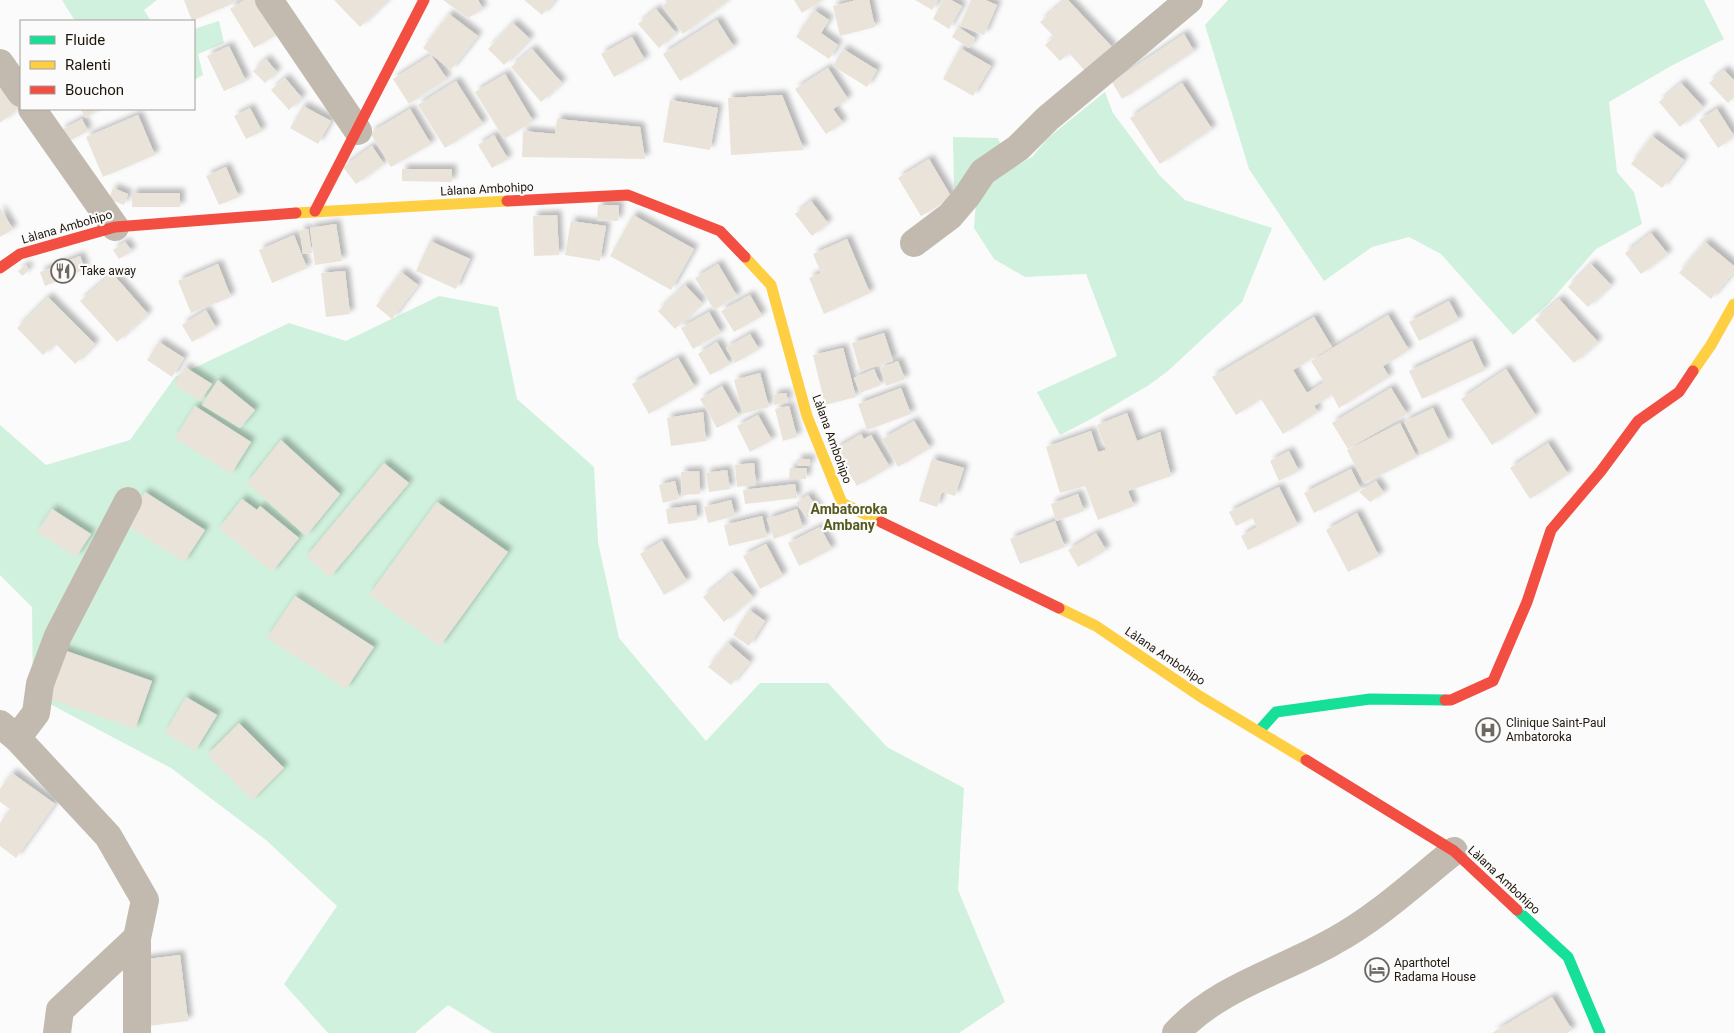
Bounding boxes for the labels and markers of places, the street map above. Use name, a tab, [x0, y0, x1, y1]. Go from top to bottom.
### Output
restaurant icon: Take away	[50, 258, 76, 284]
place label: Take away	[80, 264, 136, 278]
place label: Clinique Saint-Paul Ambatoroka	[1506, 716, 1606, 744]
hospital icon: Clinique Saint-Paul Ambatoroka	[1475, 717, 1501, 743]
place label: Aparthotel Radama House	[1394, 956, 1476, 984]
hotel icon: Aparthotel Radama House	[1364, 957, 1390, 983]

